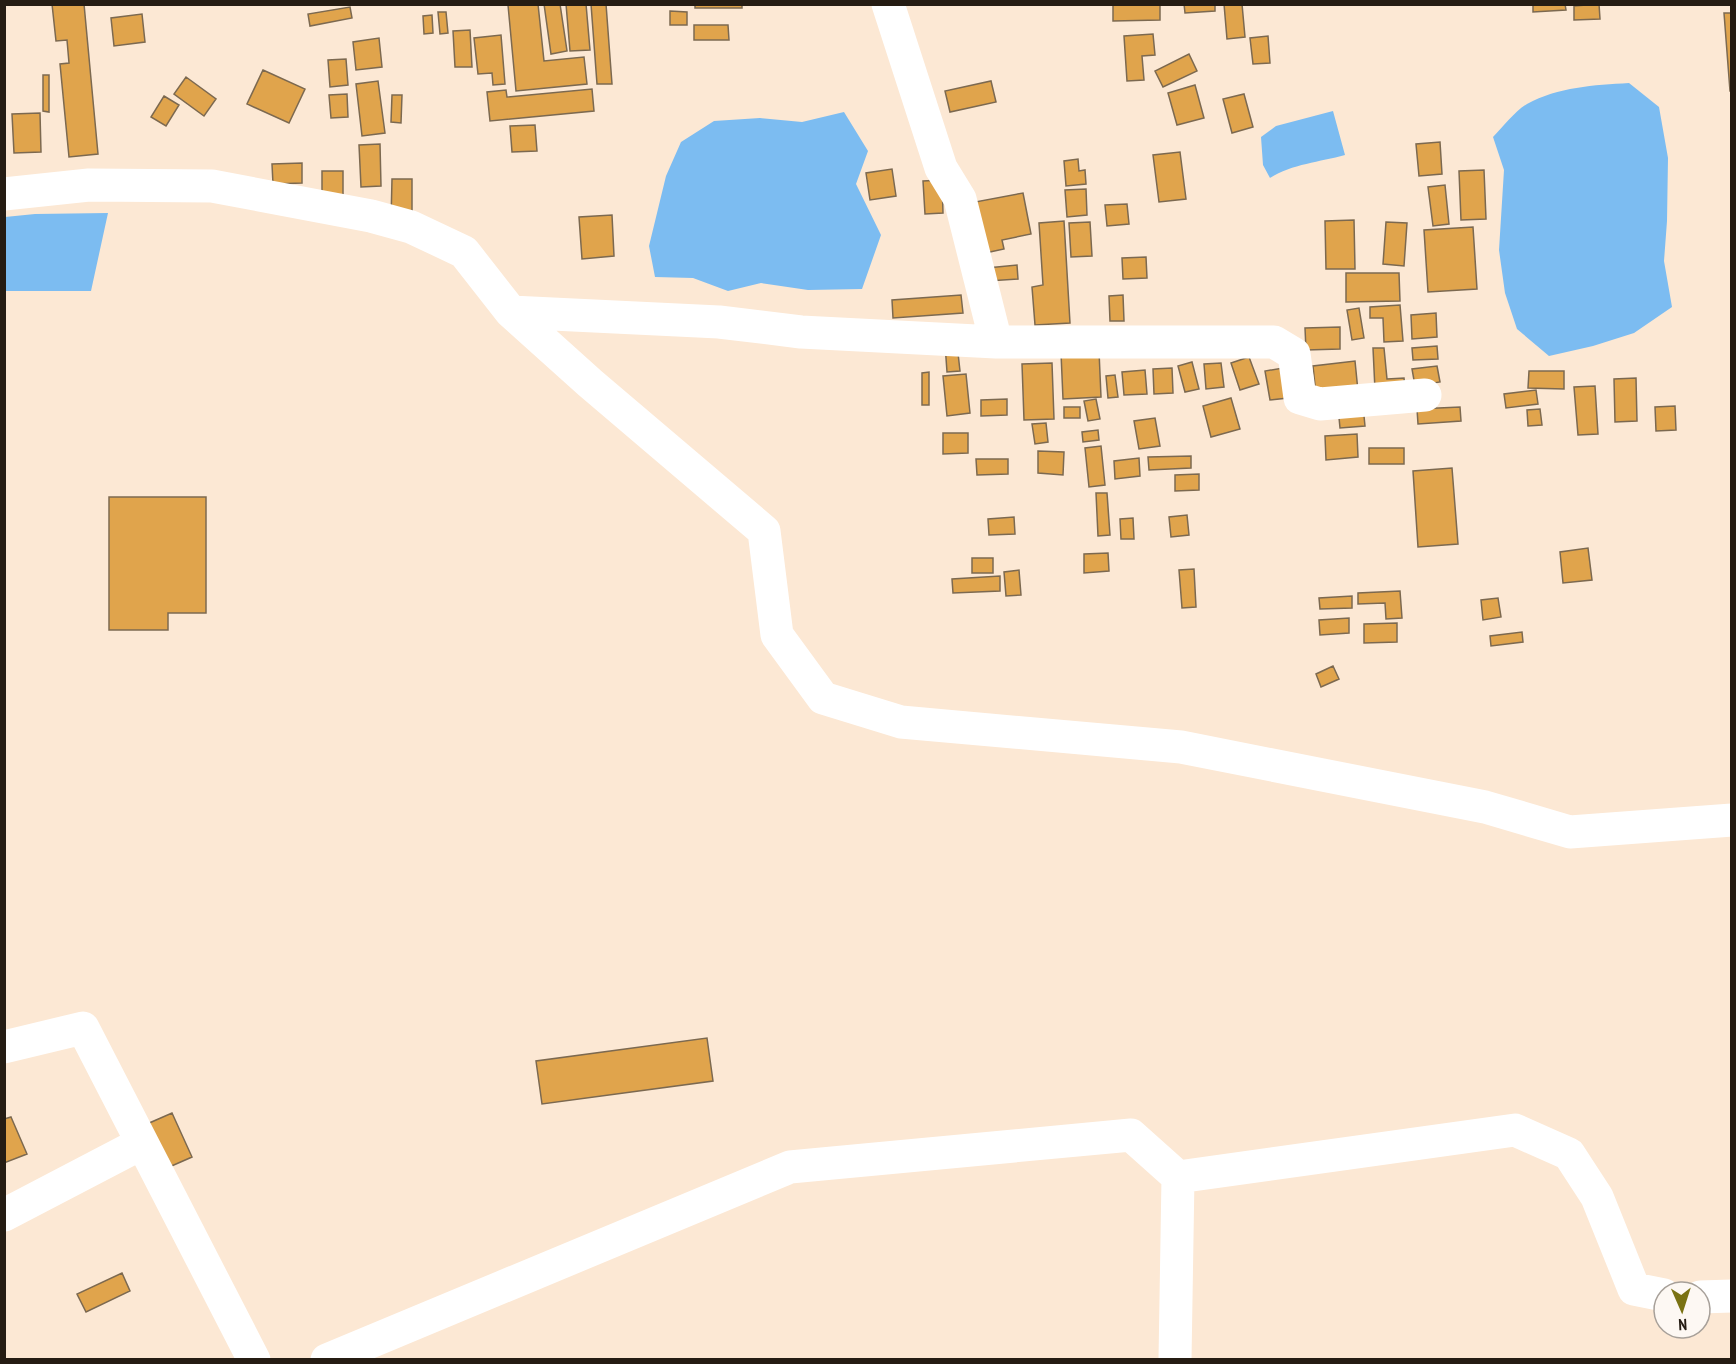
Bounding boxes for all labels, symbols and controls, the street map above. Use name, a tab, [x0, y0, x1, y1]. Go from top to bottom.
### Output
north arrow	[1652, 1280, 1712, 1340]
text: N	[1678, 1315, 1688, 1335]

